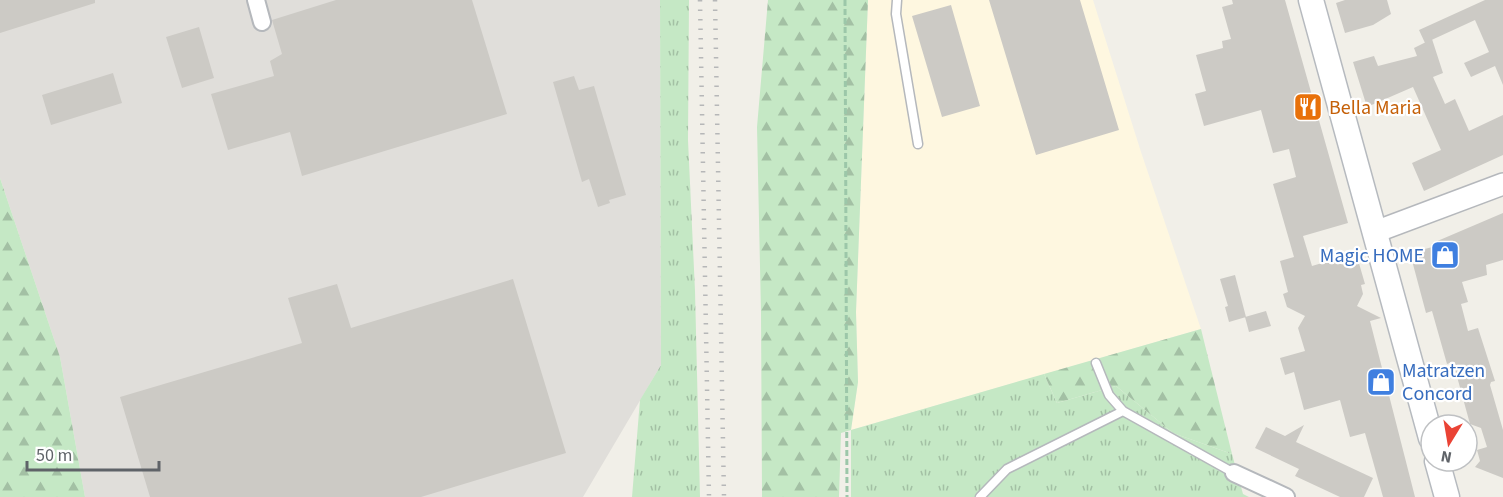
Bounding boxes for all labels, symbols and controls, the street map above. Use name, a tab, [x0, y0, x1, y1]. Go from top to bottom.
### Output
restaurant icon: Bella Maria	[1292, 91, 1324, 123]
place label: Bella Maria	[1329, 94, 1422, 122]
shop icon: Magic HOME	[1429, 239, 1461, 271]
place label: Magic HOME	[1320, 242, 1424, 270]
place label: Matratzen Concord	[1402, 357, 1485, 408]
shop icon: Matratzen Concord	[1365, 366, 1397, 398]
north arrow	[1419, 413, 1479, 473]
scale bar	[27, 434, 159, 472]
text: 50 m	[36, 443, 72, 468]
text: N	[1439, 445, 1454, 469]

